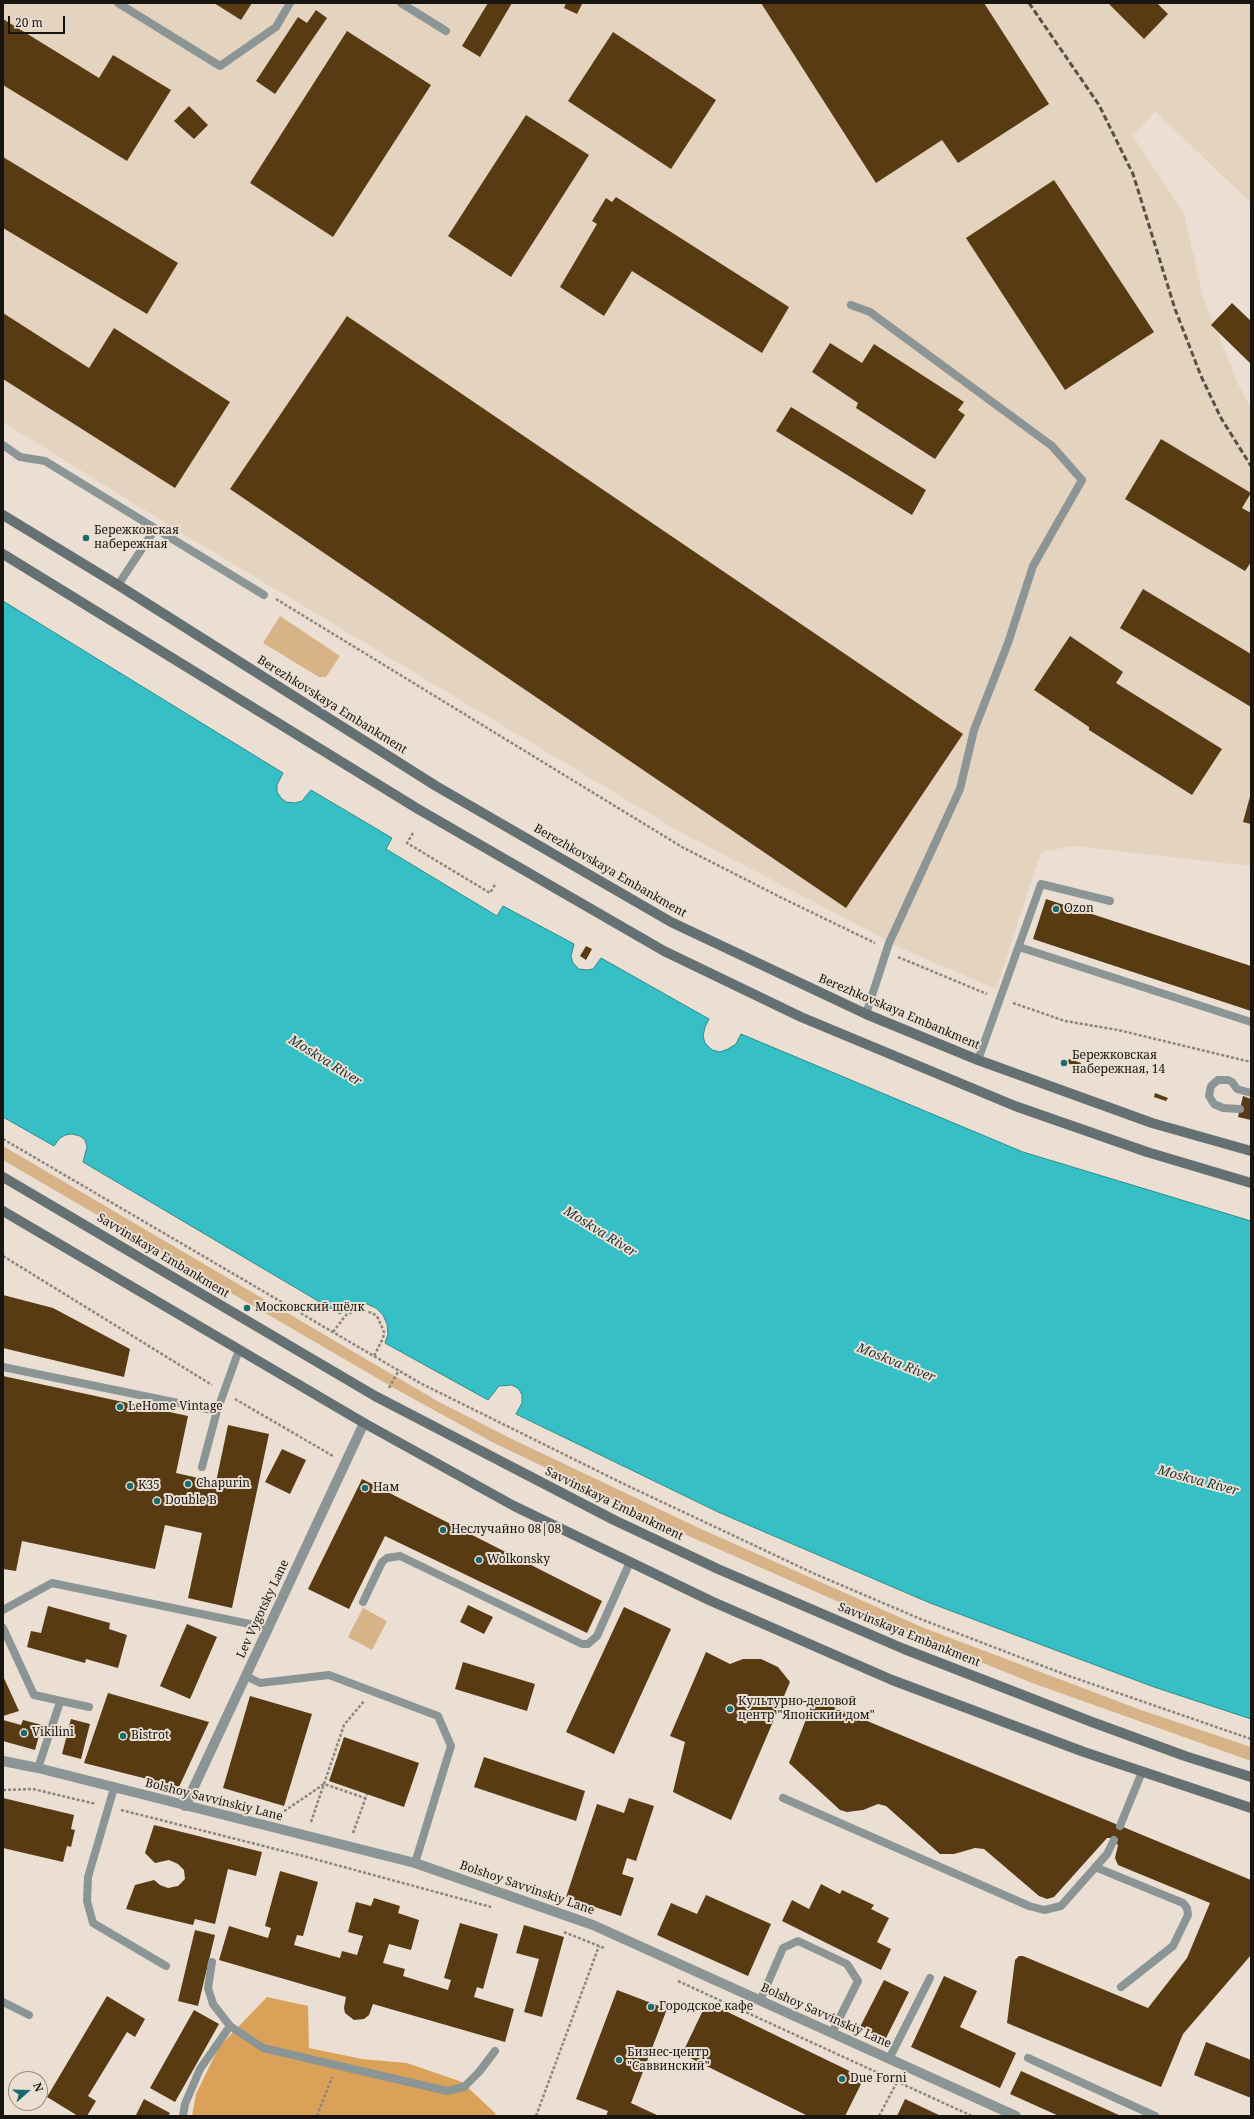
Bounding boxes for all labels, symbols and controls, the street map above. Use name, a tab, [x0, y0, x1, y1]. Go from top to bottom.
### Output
scale bar	[10, 8, 67, 34]
text: 20 m	[15, 14, 43, 31]
place label: Бережковская набережная	[94, 524, 179, 552]
marker: Бережковская набережная	[81, 533, 91, 543]
street label: Berezhkovskaya Embankment	[255, 653, 409, 757]
street label: Berezhkovskaya Embankment	[531, 821, 689, 921]
place label: Ozon	[1064, 902, 1094, 916]
marker: Ozon	[1051, 904, 1061, 914]
street label: Berezhkovskaya Embankment	[816, 971, 982, 1053]
water label: Moskva River	[286, 1032, 364, 1090]
place label: Бережковская набережная, 14	[1072, 1049, 1165, 1077]
marker: Бережковская набережная, 14	[1059, 1058, 1069, 1068]
water label: Moskva River	[561, 1203, 639, 1261]
street label: Savvinskaya Embankment	[94, 1211, 232, 1301]
place label: Московский шёлк	[255, 1301, 364, 1315]
marker: Московский шёлк	[242, 1303, 252, 1313]
water label: Moskva River	[855, 1340, 937, 1386]
place label: LeHome Vintage	[128, 1400, 223, 1414]
marker: LeHome Vintage	[115, 1402, 125, 1412]
water label: Moskva River	[1156, 1463, 1240, 1499]
street label: Savvinskaya Embankment	[543, 1464, 685, 1544]
place label: Chapurin	[196, 1477, 250, 1491]
place label: K35	[138, 1479, 160, 1493]
marker: Chapurin	[183, 1479, 193, 1489]
marker: K35	[125, 1481, 135, 1491]
place label: Нам	[373, 1481, 399, 1495]
marker: Нам	[360, 1483, 370, 1493]
place label: Double B	[165, 1494, 217, 1508]
marker: Double B	[152, 1496, 162, 1506]
place label: Неслучайно 08|08	[451, 1523, 561, 1537]
marker: Неслучайно 08|08	[438, 1525, 448, 1535]
place label: Wolkonsky	[487, 1553, 550, 1567]
marker: Wolkonsky	[474, 1555, 484, 1565]
street label: Lev Vygotsky Lane	[234, 1557, 292, 1661]
street label: Savvinskaya Embankment	[836, 1600, 982, 1670]
place label: Культурно-деловой центр "Японский дом"	[738, 1695, 875, 1723]
marker: Культурно-деловой центр "Японский дом"	[725, 1704, 735, 1714]
place label: Vikilini	[32, 1726, 74, 1740]
marker: Vikilini	[19, 1728, 29, 1738]
place label: Bistrot	[131, 1729, 169, 1743]
marker: Bistrot	[118, 1731, 128, 1741]
street label: Bolshoy Savvinskiy Lane	[144, 1776, 284, 1824]
street label: Bolshoy Savvinskiy Lane	[458, 1858, 596, 1918]
street label: Bolshoy Savvinskiy Lane	[758, 1981, 894, 2051]
place label: Городское кафе	[659, 2000, 753, 2014]
marker: Городское кафе	[646, 2002, 656, 2012]
place label: Бизнес-центр "Саввинский"	[627, 2046, 710, 2074]
marker: Бизнес-центр "Саввинский"	[614, 2055, 624, 2065]
north arrow	[8, 2071, 48, 2111]
place label: Due Forni	[850, 2072, 907, 2086]
marker: Due Forni	[837, 2074, 847, 2084]
text: N	[30, 2080, 47, 2094]

